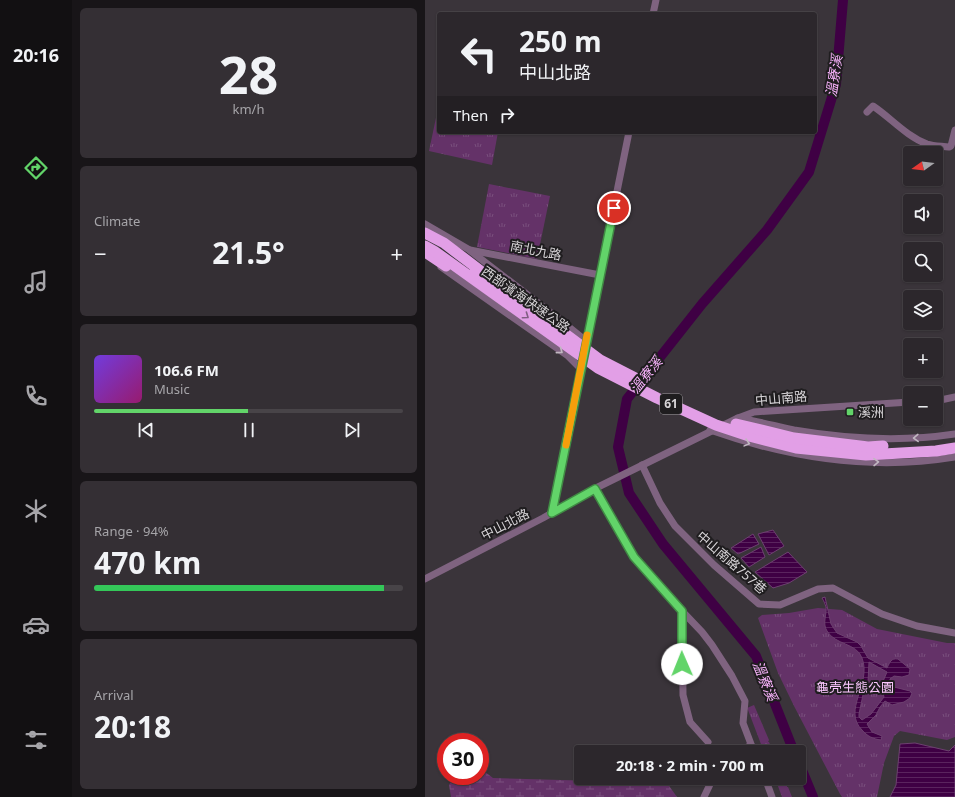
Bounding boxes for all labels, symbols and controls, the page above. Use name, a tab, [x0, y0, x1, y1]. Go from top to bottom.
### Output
text: 250 m	[519, 22, 602, 60]
icon: left	[453, 28, 505, 80]
text: 28	[219, 38, 278, 109]
text: 20:16	[13, 43, 59, 67]
water label: 溫寮溪	[821, 52, 846, 98]
text: 中山北路	[519, 60, 591, 84]
text: km/h	[233, 100, 264, 118]
icon: right	[496, 104, 518, 126]
text: Then	[453, 105, 488, 125]
north arrow	[903, 146, 943, 186]
map controls	[903, 146, 943, 426]
icon: directions	[22, 154, 50, 182]
pin	[597, 191, 631, 225]
button: sound	[903, 194, 943, 234]
icon: arrive	[603, 197, 625, 219]
text: Climate	[94, 212, 140, 230]
text: 21.5°	[212, 232, 285, 273]
street label: 南北九路	[509, 236, 563, 264]
text: −	[94, 238, 107, 268]
text: +	[390, 238, 403, 268]
button: search	[903, 242, 943, 282]
street label: 西部濱海快速公路	[478, 262, 574, 336]
icon: music	[22, 268, 50, 296]
button: layers	[903, 290, 943, 330]
one-way arrow	[522, 311, 529, 319]
button: +	[903, 338, 943, 378]
one-way arrow	[556, 346, 563, 353]
water label: 溫寮溪	[625, 351, 667, 397]
text: 106.6 FM	[154, 360, 219, 380]
text: Music	[154, 380, 190, 398]
icon: phone	[22, 382, 50, 410]
button: −	[903, 386, 943, 426]
street label: 中山南路	[754, 387, 808, 409]
road number: 61	[660, 394, 682, 414]
place label: 溪洲	[858, 403, 884, 421]
marker: 溪洲	[845, 407, 855, 417]
icon: previous	[135, 419, 157, 441]
icon: pause	[238, 419, 260, 441]
icon: next	[341, 419, 363, 441]
one-way arrow	[913, 433, 919, 442]
one-way arrow	[744, 438, 751, 447]
one-way arrow	[873, 458, 879, 466]
icon: climate	[22, 497, 50, 525]
street label: 中山北路	[478, 504, 532, 544]
text: Range · 94%	[94, 522, 169, 540]
street label: 中山南路757巷	[693, 527, 771, 597]
text: 470 km	[94, 542, 201, 583]
icon: car	[22, 611, 50, 639]
position arrow	[661, 643, 703, 685]
water label: 溫寮溪	[749, 658, 783, 706]
park label: 龜壳生態公園	[816, 678, 894, 696]
text: Arrival	[94, 686, 134, 704]
text: 20:18	[94, 706, 171, 747]
icon: filters	[22, 726, 50, 754]
speed limit sign: 30	[437, 733, 489, 785]
text: 20:18 · 2 min · 700 m	[616, 755, 764, 775]

